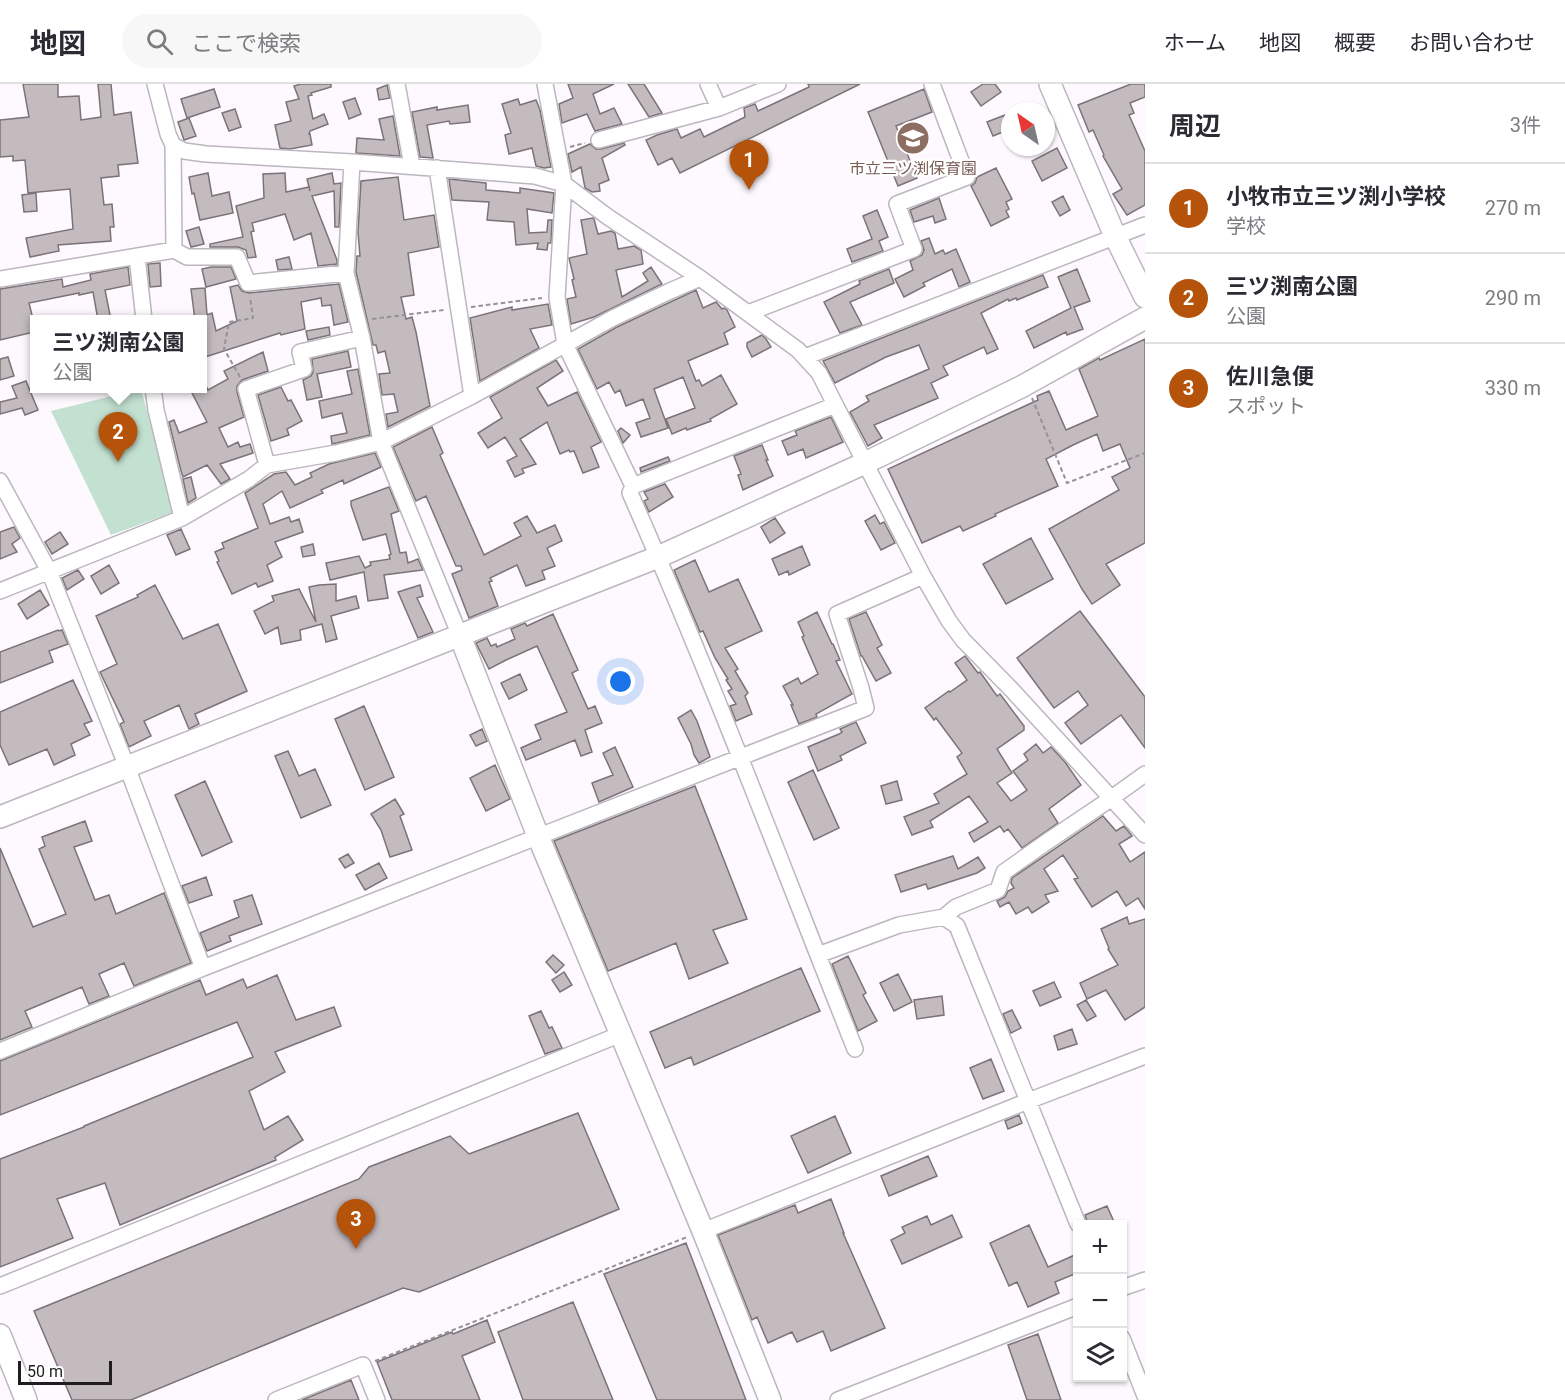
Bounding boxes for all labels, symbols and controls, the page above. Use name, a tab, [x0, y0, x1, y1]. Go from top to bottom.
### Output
search box	[122, 14, 542, 68]
icon: search	[143, 25, 176, 58]
text: 地図	[30, 27, 86, 60]
text: ここで検索	[191, 31, 301, 56]
text: ホーム	[1164, 31, 1226, 55]
text: 地図	[1259, 31, 1301, 55]
text: 概要	[1334, 31, 1376, 55]
text: お問い合わせ	[1409, 31, 1535, 55]
north arrow	[1001, 102, 1055, 156]
text: 周辺	[1169, 111, 1221, 141]
text: 3件	[1510, 113, 1541, 137]
school or university icon: 市立三ツ渕保育園	[895, 120, 931, 156]
pin: 1	[730, 141, 768, 190]
place label: 市立三ツ渕保育園	[849, 159, 977, 178]
text: 小牧市立三ツ渕小学校	[1226, 184, 1446, 209]
text: 1	[1183, 196, 1194, 220]
text: 270 m	[1485, 196, 1541, 220]
text: 学校	[1226, 214, 1266, 238]
text: 三ツ渕南公園	[1226, 274, 1358, 299]
text: 2	[1183, 286, 1194, 310]
text: 290 m	[1485, 286, 1541, 310]
text: 公園	[1226, 304, 1266, 328]
popup	[30, 315, 207, 393]
text: 三ツ渕南公園	[52, 330, 185, 355]
text: 公園	[52, 360, 92, 384]
text: 佐川急便	[1226, 364, 1314, 389]
text: 3	[1183, 376, 1194, 400]
text: 330 m	[1485, 376, 1541, 400]
text: スポット	[1226, 394, 1306, 418]
pin: 2	[98, 412, 138, 462]
your location	[606, 667, 635, 696]
pin: 3	[336, 1200, 376, 1249]
map controls	[1073, 1220, 1127, 1382]
button: +	[1073, 1220, 1127, 1274]
button: −	[1073, 1274, 1127, 1328]
button: layers	[1073, 1328, 1127, 1382]
scale bar	[18, 1358, 112, 1386]
text: 50 m	[27, 1362, 63, 1381]

